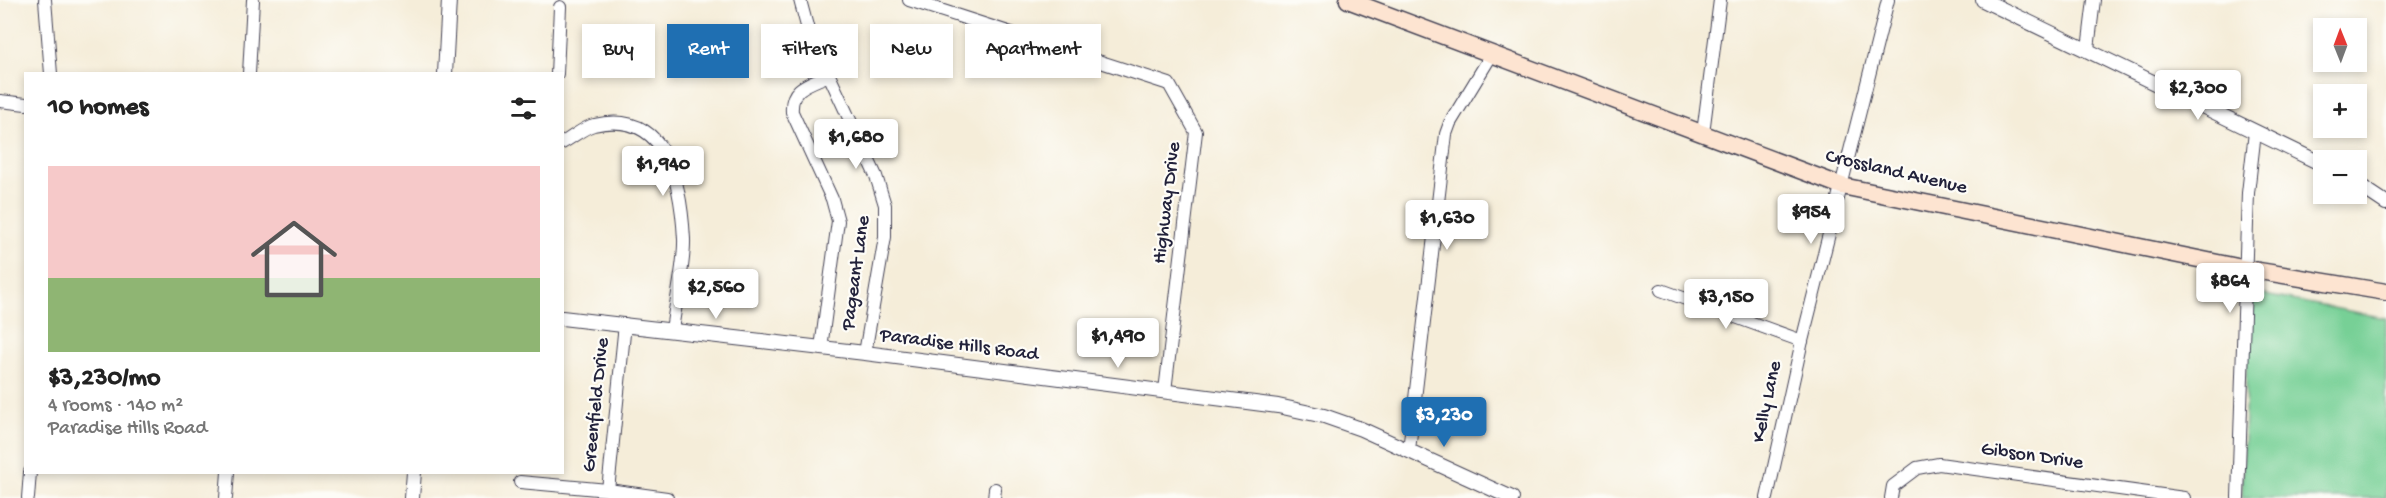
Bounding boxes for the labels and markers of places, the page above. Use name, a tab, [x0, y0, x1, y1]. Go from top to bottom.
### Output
pin: $2,300	[2149, 70, 2247, 121]
pin: $1,680	[807, 119, 905, 170]
pin: $1,940	[614, 146, 712, 197]
pin: $954	[1775, 194, 1847, 245]
pin: $1,630	[1398, 200, 1496, 251]
pin: $864	[2194, 263, 2266, 314]
pin: $2,560	[667, 269, 765, 320]
pin: $3,150	[1677, 279, 1775, 330]
pin: $1,490	[1069, 318, 1167, 369]
pin: $3,230	[1395, 397, 1493, 448]

